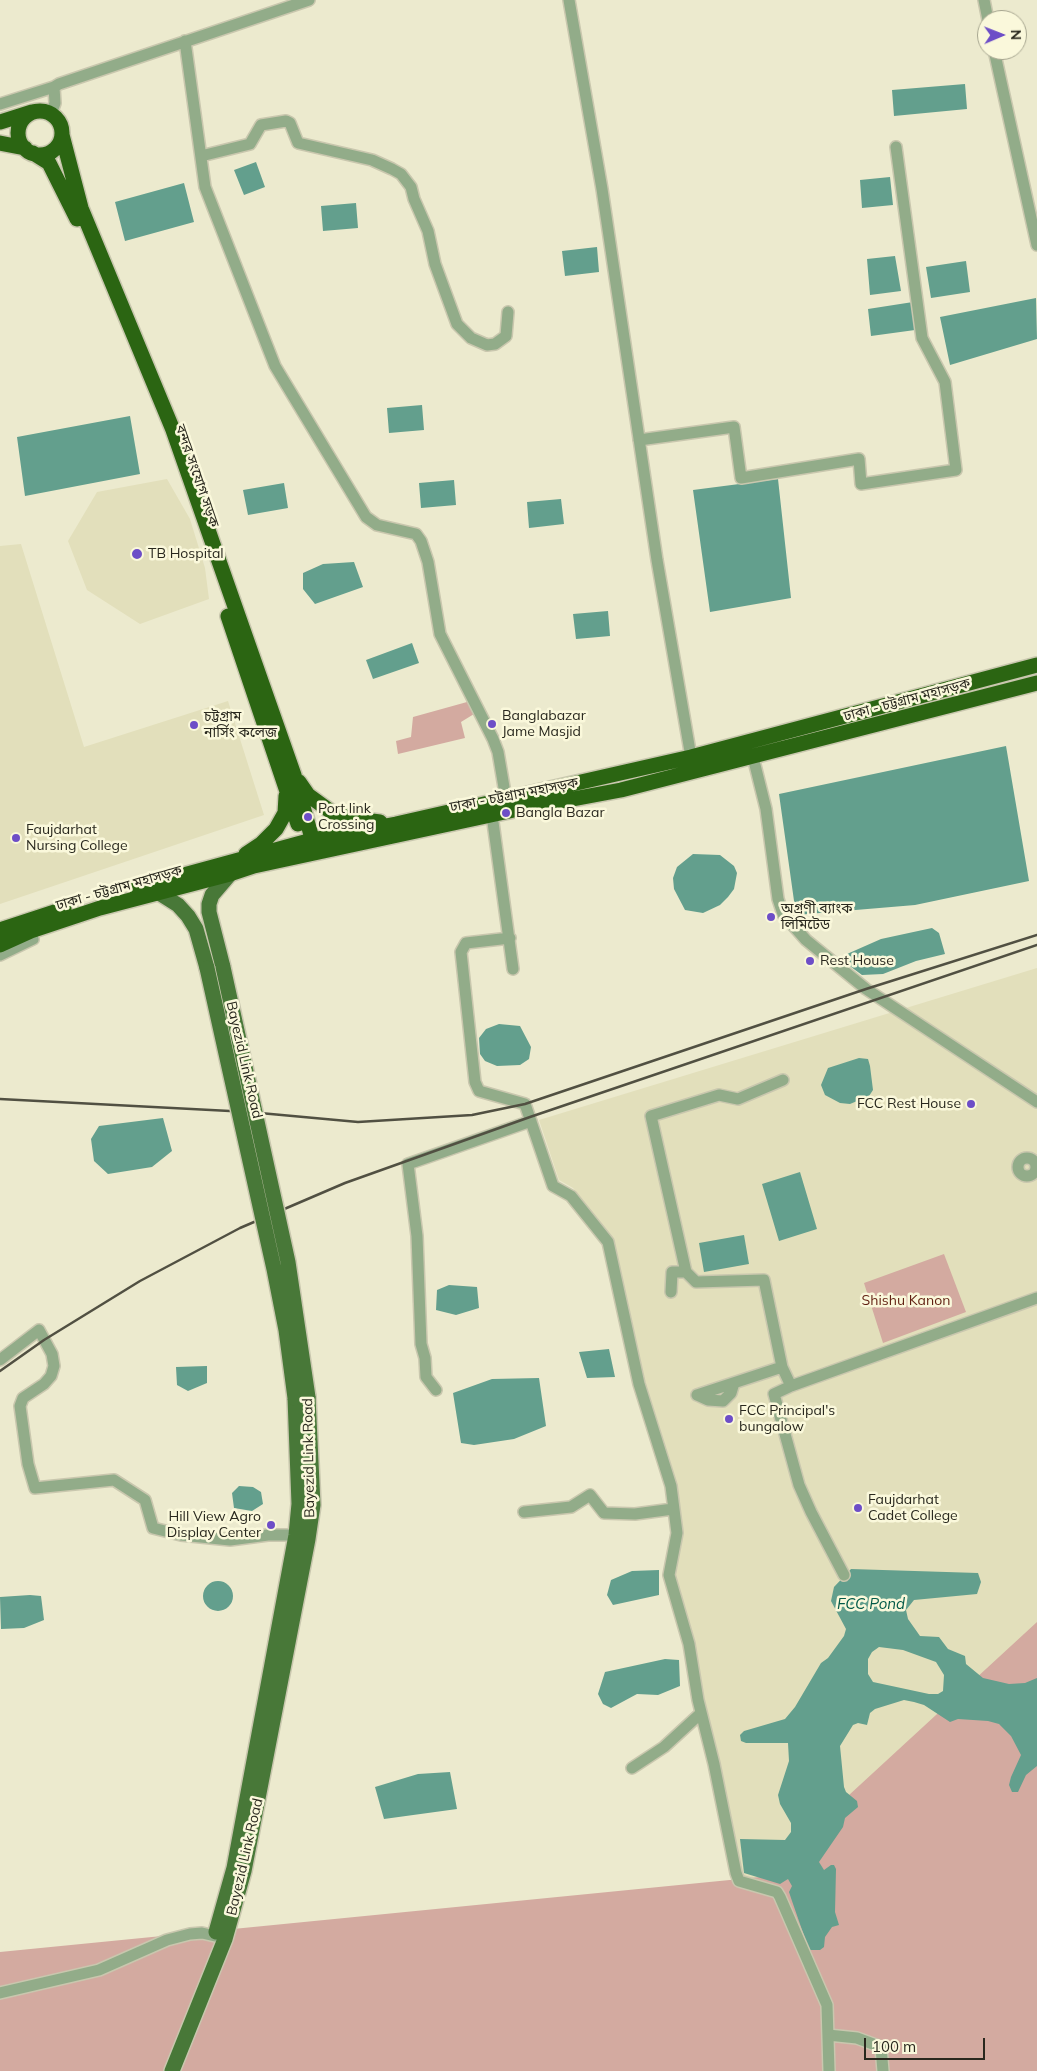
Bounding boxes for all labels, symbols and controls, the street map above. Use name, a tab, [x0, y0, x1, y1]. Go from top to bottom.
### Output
north arrow	[977, 10, 1027, 60]
text: N	[1007, 29, 1025, 40]
street label: বন্দর সংযোগ সড়ক	[172, 423, 222, 529]
place label: TB Hospital	[148, 546, 224, 562]
marker: TB Hospital	[130, 547, 144, 561]
street label: ঢাকা - চট্টগ্রাম মহাসড়ক	[842, 675, 972, 725]
place label: Banglabazar Jame Masjid	[502, 708, 586, 740]
place label: চট্টগ্রাম নার্সিং কলেজ	[204, 709, 277, 742]
marker: Banglabazar Jame Masjid	[486, 718, 498, 730]
marker: চট্টগ্রাম নার্সিং কলেজ	[188, 719, 200, 731]
street label: ঢাকা - চট্টগ্রাম মহাসড়ক	[448, 774, 580, 816]
place label: Port link Crossing	[318, 801, 374, 834]
place label: Bangla Bazar	[516, 805, 605, 821]
marker: Bangla Bazar	[500, 807, 512, 819]
marker: Port link Crossing	[302, 811, 314, 823]
place label: Faujdarhat Nursing College	[26, 822, 128, 854]
marker: Faujdarhat Nursing College	[10, 832, 22, 844]
street label: ঢাকা - চট্টগ্রাম মহাসড়ক	[54, 862, 184, 914]
place label: অগ্রণী ব্যাংক লিমিটেড	[781, 901, 853, 934]
marker: অগ্রণী ব্যাংক লিমিটেড	[765, 911, 777, 923]
place label: Rest House	[820, 953, 894, 969]
marker: Rest House	[804, 955, 816, 967]
street label: Bayezid Link Road	[222, 1000, 266, 1120]
place label: FCC Rest House	[857, 1096, 961, 1112]
marker: FCC Rest House	[965, 1098, 977, 1110]
park label: Shishu Kanon	[862, 1293, 950, 1309]
street label: Bayezid Link Road	[300, 1398, 318, 1518]
place label: FCC Principal's bungalow	[739, 1403, 835, 1435]
marker: FCC Principal's bungalow	[723, 1413, 735, 1425]
place label: Faujdarhat Cadet College	[868, 1492, 958, 1524]
marker: Faujdarhat Cadet College	[852, 1502, 864, 1514]
place label: Hill View Agro Display Center	[167, 1509, 261, 1541]
marker: Hill View Agro Display Center	[265, 1519, 277, 1531]
water label: FCC Pond	[837, 1595, 905, 1613]
street label: Bayezid Link Road	[223, 1797, 267, 1917]
scale bar	[867, 2028, 988, 2060]
text: 100 m	[872, 2037, 916, 2056]

